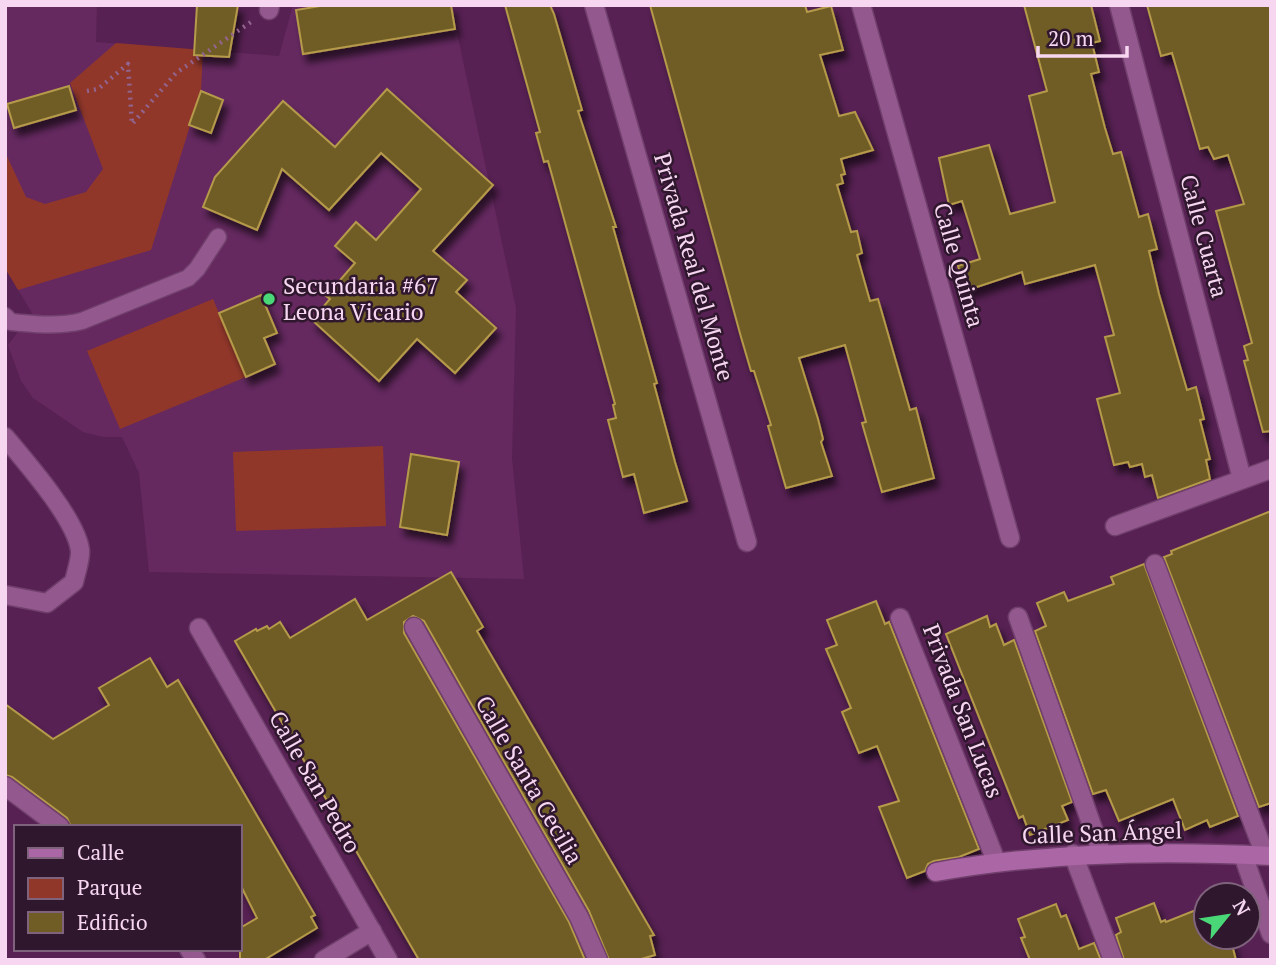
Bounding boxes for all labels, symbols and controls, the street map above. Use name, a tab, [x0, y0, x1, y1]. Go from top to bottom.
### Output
scale bar	[1038, 14, 1127, 58]
text: 20 m	[1048, 24, 1094, 52]
street label: Privada Real del Monte	[647, 149, 742, 385]
street label: Calle Cuarta	[1173, 171, 1236, 301]
street label: Calle Quinta	[927, 199, 992, 331]
place label: Secundaria #67 Leona Vicario	[283, 270, 439, 327]
marker: Secundaria #67 Leona Vicario	[261, 291, 277, 307]
street label: Privada San Lucas	[916, 619, 1011, 802]
street label: Calle Santa Cecilia	[469, 690, 590, 870]
street label: Calle San Pedro	[262, 705, 369, 859]
street label: Calle San Ángel	[1021, 814, 1183, 851]
legend	[14, 825, 242, 951]
text: Calle	[77, 838, 124, 866]
text: Parque	[77, 873, 142, 901]
north arrow	[1192, 881, 1262, 951]
text: N	[1228, 895, 1257, 920]
text: Edificio	[77, 908, 148, 936]

